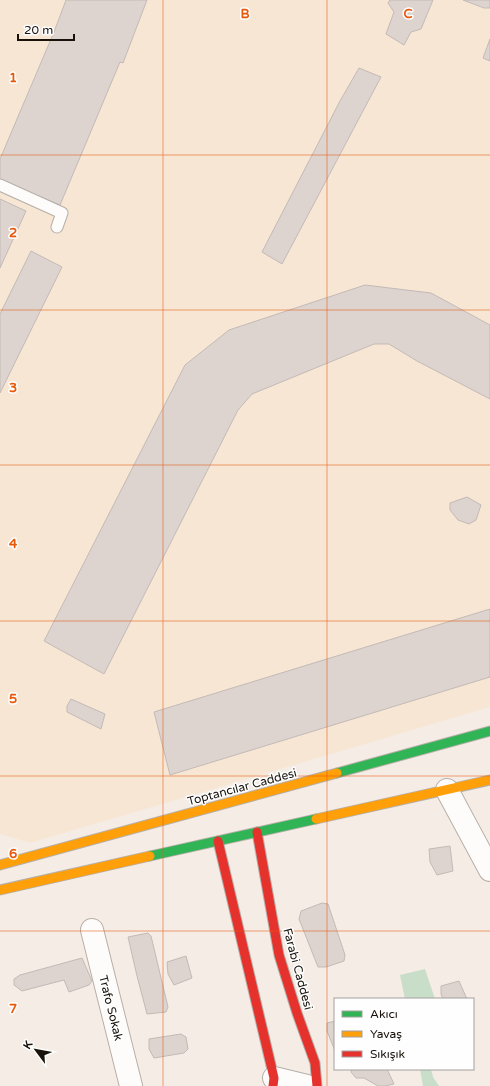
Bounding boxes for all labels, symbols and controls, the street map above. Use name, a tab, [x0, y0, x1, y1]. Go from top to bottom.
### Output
text: B	[240, 6, 250, 22]
text: C	[403, 6, 413, 22]
scale bar	[18, 16, 74, 42]
text: 20 m	[24, 23, 53, 37]
text: 1	[9, 70, 17, 86]
text: 2	[9, 225, 17, 241]
text: 3	[9, 380, 17, 396]
text: 4	[9, 536, 18, 552]
text: 5	[9, 691, 17, 707]
street label: Toptancılar Caddesi	[186, 766, 298, 808]
text: 6	[9, 846, 17, 862]
street label: Farabi Caddesi	[280, 927, 316, 1011]
street label: Trafo Sokak	[96, 974, 126, 1043]
legend	[334, 998, 474, 1070]
text: 7	[9, 1001, 17, 1017]
text: Akıcı	[370, 1007, 398, 1021]
text: Yavaş	[370, 1027, 402, 1041]
north arrow	[16, 1030, 56, 1070]
text: K	[20, 1038, 36, 1052]
text: Sıkışık	[370, 1047, 406, 1061]

